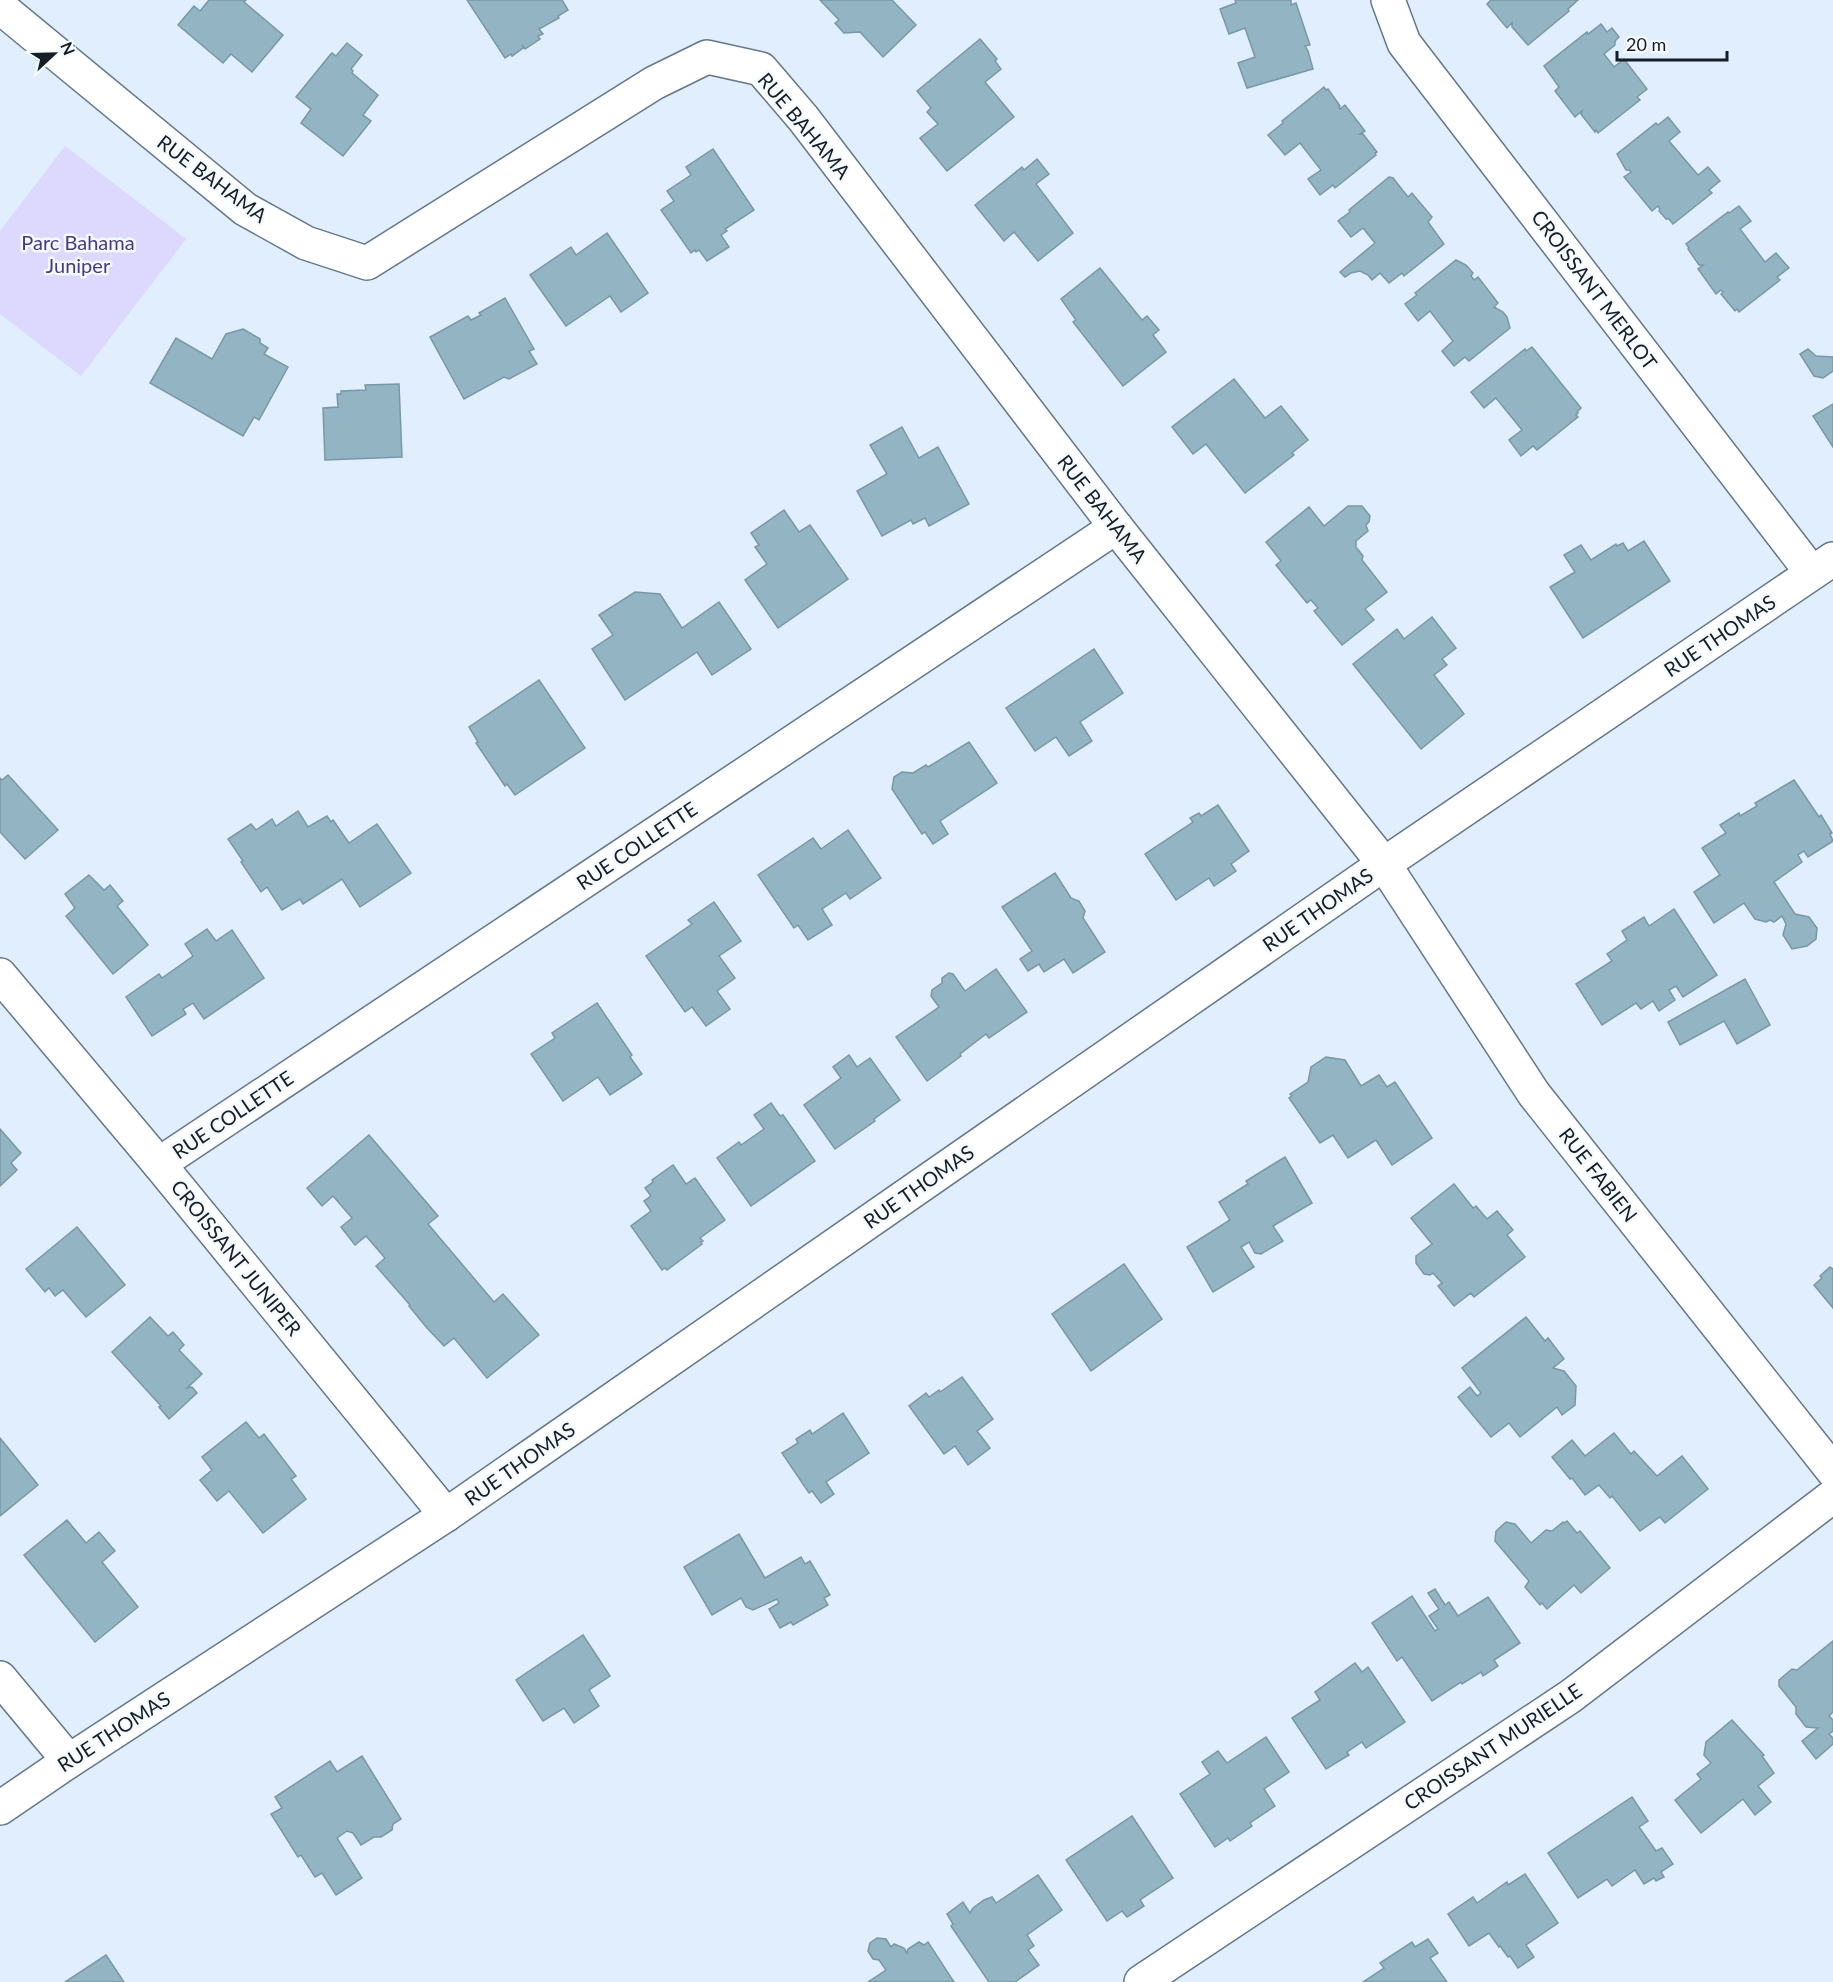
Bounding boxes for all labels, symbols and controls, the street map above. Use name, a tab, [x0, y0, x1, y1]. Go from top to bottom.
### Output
north arrow	[24, 24, 84, 84]
scale bar	[1617, 24, 1726, 62]
text: 20 m	[1626, 33, 1666, 55]
text: N	[57, 39, 79, 57]
street label: RUE BAHAMA	[753, 67, 856, 184]
street label: RUE BAHAMA	[153, 129, 273, 227]
street label: CROISSANT MERLOT	[1527, 205, 1663, 374]
park label: Parc Bahama Juniper	[21, 230, 135, 277]
street label: RUE BAHAMA	[1053, 449, 1153, 568]
street label: RUE THOMAS	[1659, 589, 1780, 681]
street label: RUE COLLETTE	[572, 796, 701, 894]
street label: RUE THOMAS	[1258, 862, 1377, 956]
street label: RUE COLLETTE	[168, 1065, 297, 1163]
street label: RUE FABIEN	[1555, 1123, 1643, 1226]
street label: RUE THOMAS	[859, 1139, 978, 1233]
street label: CROISSANT JUNIPER	[167, 1175, 307, 1340]
street label: RUE THOMAS	[460, 1416, 579, 1510]
street label: CROISSANT MURIELLE	[1399, 1678, 1586, 1815]
street label: RUE THOMAS	[53, 1686, 174, 1776]

